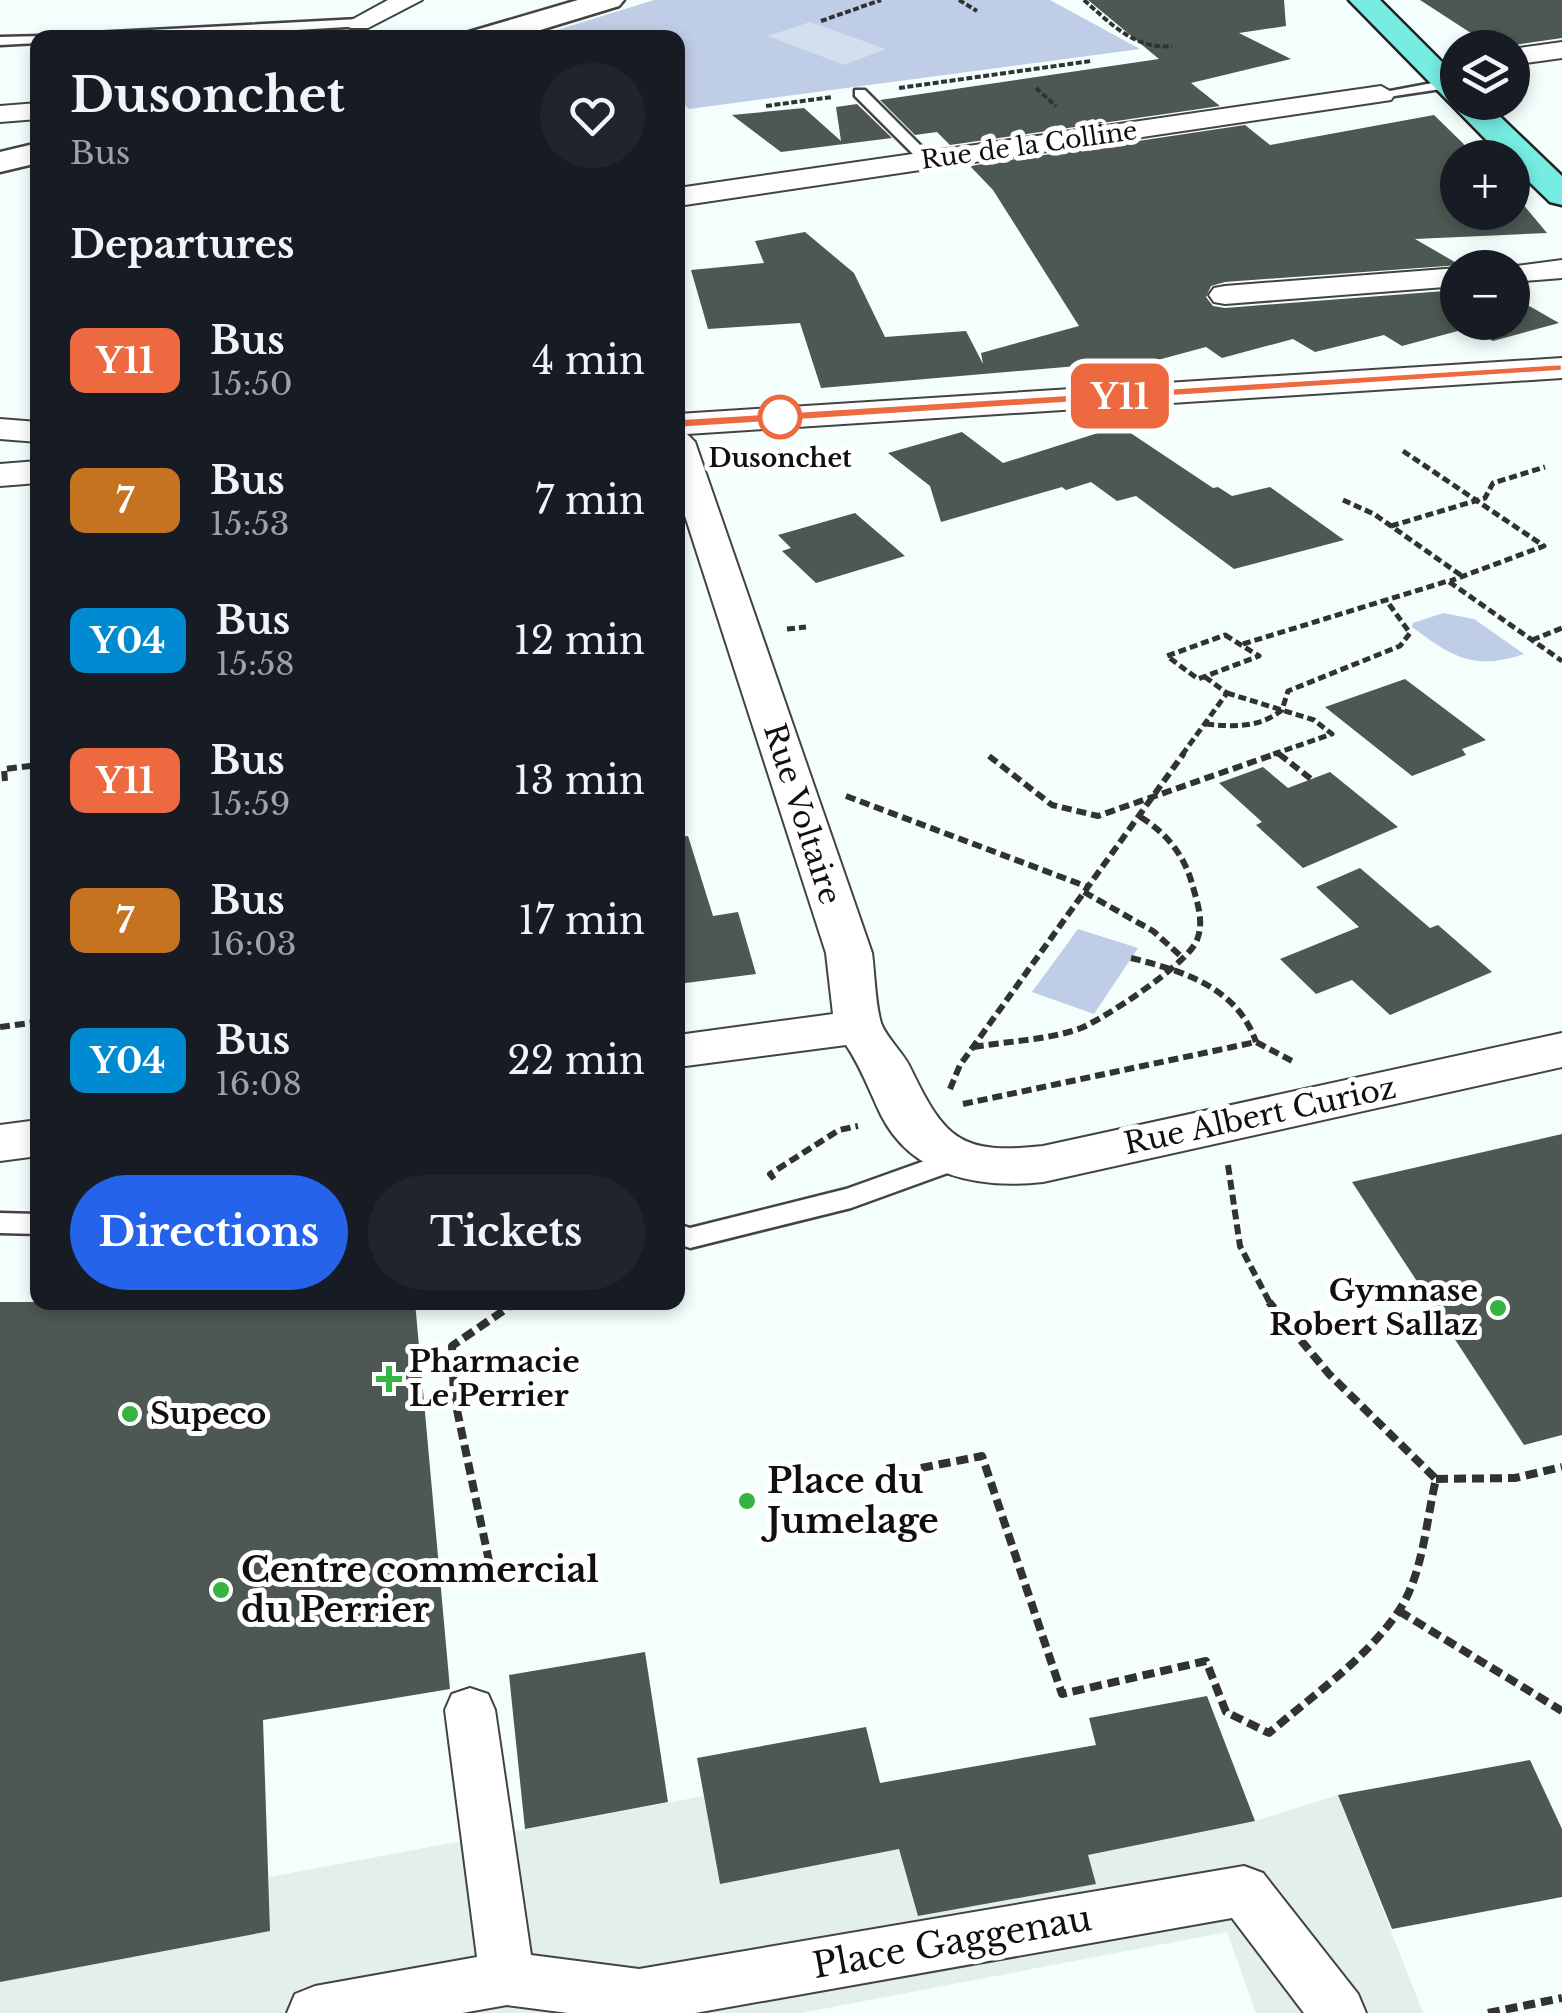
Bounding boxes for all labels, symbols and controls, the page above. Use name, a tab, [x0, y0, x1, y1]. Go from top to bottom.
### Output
map controls	[1440, 30, 1530, 340]
button: layers	[1440, 30, 1530, 120]
button: heart	[540, 63, 645, 168]
text: Dusonchet	[70, 65, 345, 125]
street label: Rue de la Colline	[919, 115, 1139, 176]
text: Bus	[70, 133, 130, 173]
button: +	[1440, 140, 1530, 230]
text: Departures	[70, 221, 294, 268]
button: −	[1440, 250, 1530, 340]
text: Bus	[210, 317, 285, 364]
text: 4 min	[532, 337, 645, 384]
text: Y11	[96, 339, 154, 382]
text: 15:50	[210, 364, 293, 404]
line badge: Y11	[1062, 364, 1178, 428]
text: Y11	[1091, 375, 1149, 418]
marker: Dusonchet	[759, 396, 801, 438]
place label: Dusonchet	[708, 443, 852, 474]
text: Bus	[210, 457, 285, 504]
text: 7 min	[535, 477, 645, 524]
text: 7	[116, 479, 134, 522]
text: 15:53	[210, 504, 289, 544]
text: Bus	[216, 597, 290, 644]
text: 12 min	[514, 617, 645, 664]
text: Y04	[90, 619, 166, 662]
text: 15:58	[216, 644, 295, 684]
street label: Rue Voltaire	[756, 719, 849, 909]
text: Bus	[210, 737, 285, 784]
text: 13 min	[514, 757, 645, 804]
text: Y11	[96, 759, 154, 802]
text: 15:59	[210, 784, 290, 824]
text: Bus	[210, 877, 285, 924]
text: 17 min	[518, 897, 645, 944]
text: 7	[116, 899, 134, 942]
text: 16:03	[210, 924, 297, 964]
text: Bus	[216, 1017, 290, 1064]
text: 22 min	[507, 1037, 645, 1084]
text: Y04	[90, 1039, 166, 1082]
text: 16:08	[216, 1064, 302, 1104]
street label: Rue Albert Curioz	[1120, 1069, 1399, 1162]
button: Directions	[70, 1175, 348, 1290]
button: Tickets	[368, 1175, 645, 1290]
place label: Gymnase Robert Sallaz	[1269, 1272, 1478, 1343]
marker: Gymnase Robert Sallaz	[1487, 1297, 1509, 1319]
place label: Pharmacie Le Perrier	[409, 1343, 580, 1414]
marker: Pharmacie Le Perrier	[378, 1368, 400, 1390]
place label: Supeco	[150, 1395, 266, 1432]
marker: Supeco	[119, 1403, 141, 1425]
place label: Place du Jumelage	[761, 1459, 939, 1542]
marker: Place du Jumelage	[736, 1490, 758, 1512]
place label: Centre commercial du Perrier	[241, 1548, 599, 1631]
marker: Centre commercial du Perrier	[210, 1579, 232, 1601]
street label: Place Gaggenau	[809, 1896, 1095, 1987]

